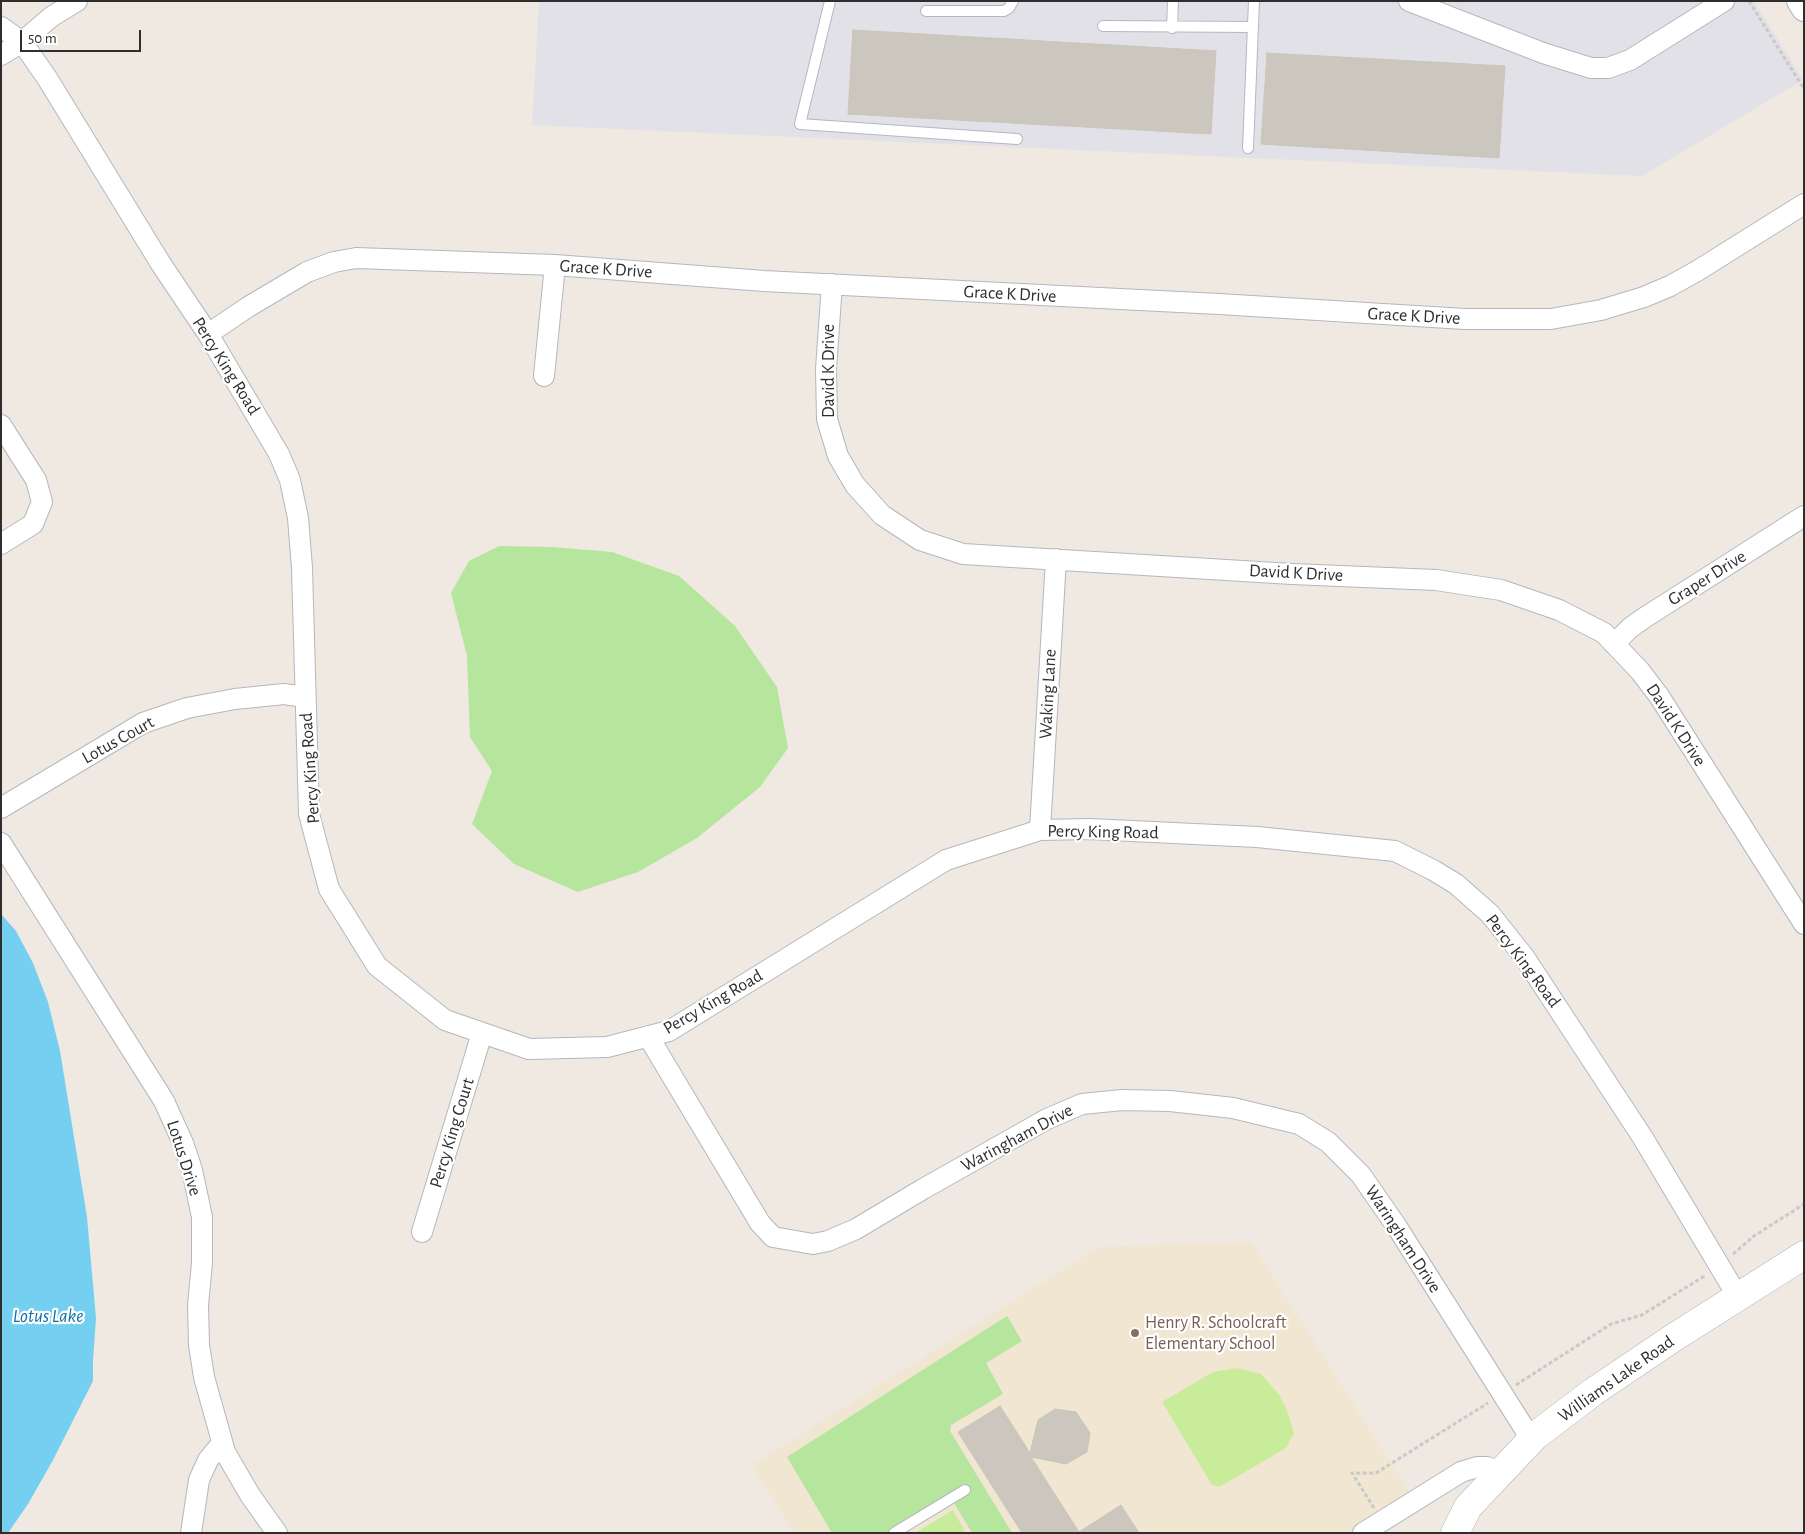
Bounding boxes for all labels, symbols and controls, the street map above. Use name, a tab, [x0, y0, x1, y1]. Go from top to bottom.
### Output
scale bar	[22, 20, 144, 52]
text: 50 m	[28, 31, 57, 46]
street label: Grace K Drive	[559, 255, 653, 283]
street label: Grace K Drive	[963, 281, 1057, 307]
street label: Grace K Drive	[1367, 303, 1461, 329]
street label: Percy King Road	[187, 313, 265, 419]
street label: David K Drive	[818, 324, 840, 418]
street label: Graper Drive	[1664, 546, 1750, 610]
street label: David K Drive	[1248, 560, 1344, 586]
street label: Waking Lane	[1035, 648, 1061, 740]
street label: David K Drive	[1641, 680, 1711, 770]
street label: Lotus Court	[78, 711, 158, 769]
street label: Percy King Road	[295, 712, 325, 824]
street label: Percy King Road	[1047, 820, 1159, 844]
street label: Percy King Road	[1481, 910, 1565, 1012]
street label: Percy King Road	[659, 965, 767, 1039]
street label: Percy King Court	[425, 1075, 479, 1191]
street label: Waringham Drive	[957, 1099, 1077, 1177]
street label: Lotus Drive	[162, 1118, 206, 1198]
street label: Waringham Drive	[1360, 1181, 1446, 1297]
water label: Lotus Lake	[13, 1305, 83, 1327]
place label: Henry R. Schoolcraft Elementary School	[1145, 1312, 1287, 1355]
marker: Henry R. Schoolcraft Elementary School	[1129, 1327, 1141, 1339]
street label: Williams Lake Road	[1554, 1331, 1678, 1427]

